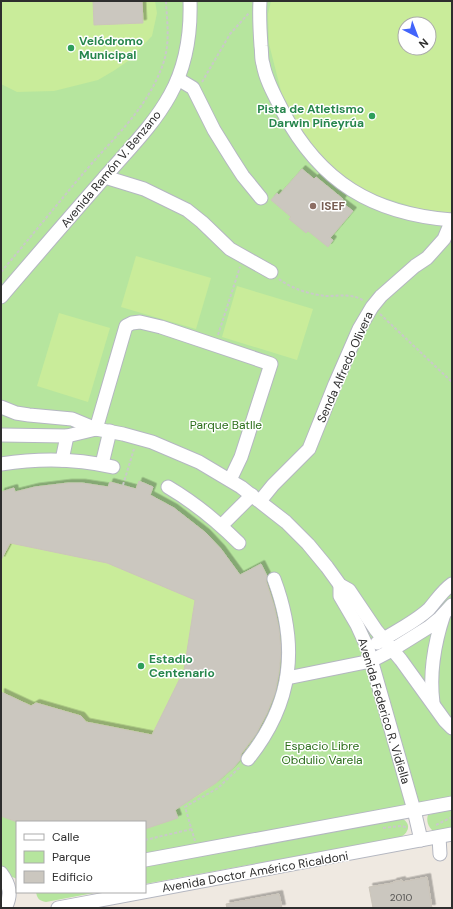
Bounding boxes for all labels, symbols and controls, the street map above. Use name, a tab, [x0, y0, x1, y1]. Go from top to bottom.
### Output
north arrow	[397, 16, 437, 56]
place label: Velódromo Municipal	[79, 33, 143, 63]
text: N	[416, 36, 431, 51]
marker: Velódromo Municipal	[66, 43, 76, 53]
place label: Pista de Atletismo Darwin Piñeyrúa	[257, 101, 364, 131]
street label: Avenida Ramón V. Benzano	[57, 107, 165, 231]
marker: Pista de Atletismo Darwin Piñeyrúa	[367, 111, 377, 121]
place label: ISEF	[321, 198, 346, 214]
marker: ISEF	[308, 201, 318, 211]
street label: Senda Alfredo Olivera	[313, 309, 377, 425]
park label: Parque Batlle	[190, 417, 262, 433]
street label: Avenida Federico R. Vidiella	[354, 636, 414, 786]
place label: Estadio Centenario	[149, 651, 215, 681]
marker: Estadio Centenario	[136, 661, 146, 671]
park label: Espacio Libre Obdulio Varela	[281, 738, 363, 768]
legend	[16, 821, 146, 893]
text: Calle	[52, 829, 79, 845]
street label: Avenida Doctor Américo Ricaldoni	[161, 848, 350, 896]
text: Parque	[52, 849, 91, 865]
text: Edificio	[52, 869, 93, 885]
house number: 2010	[390, 891, 412, 904]

